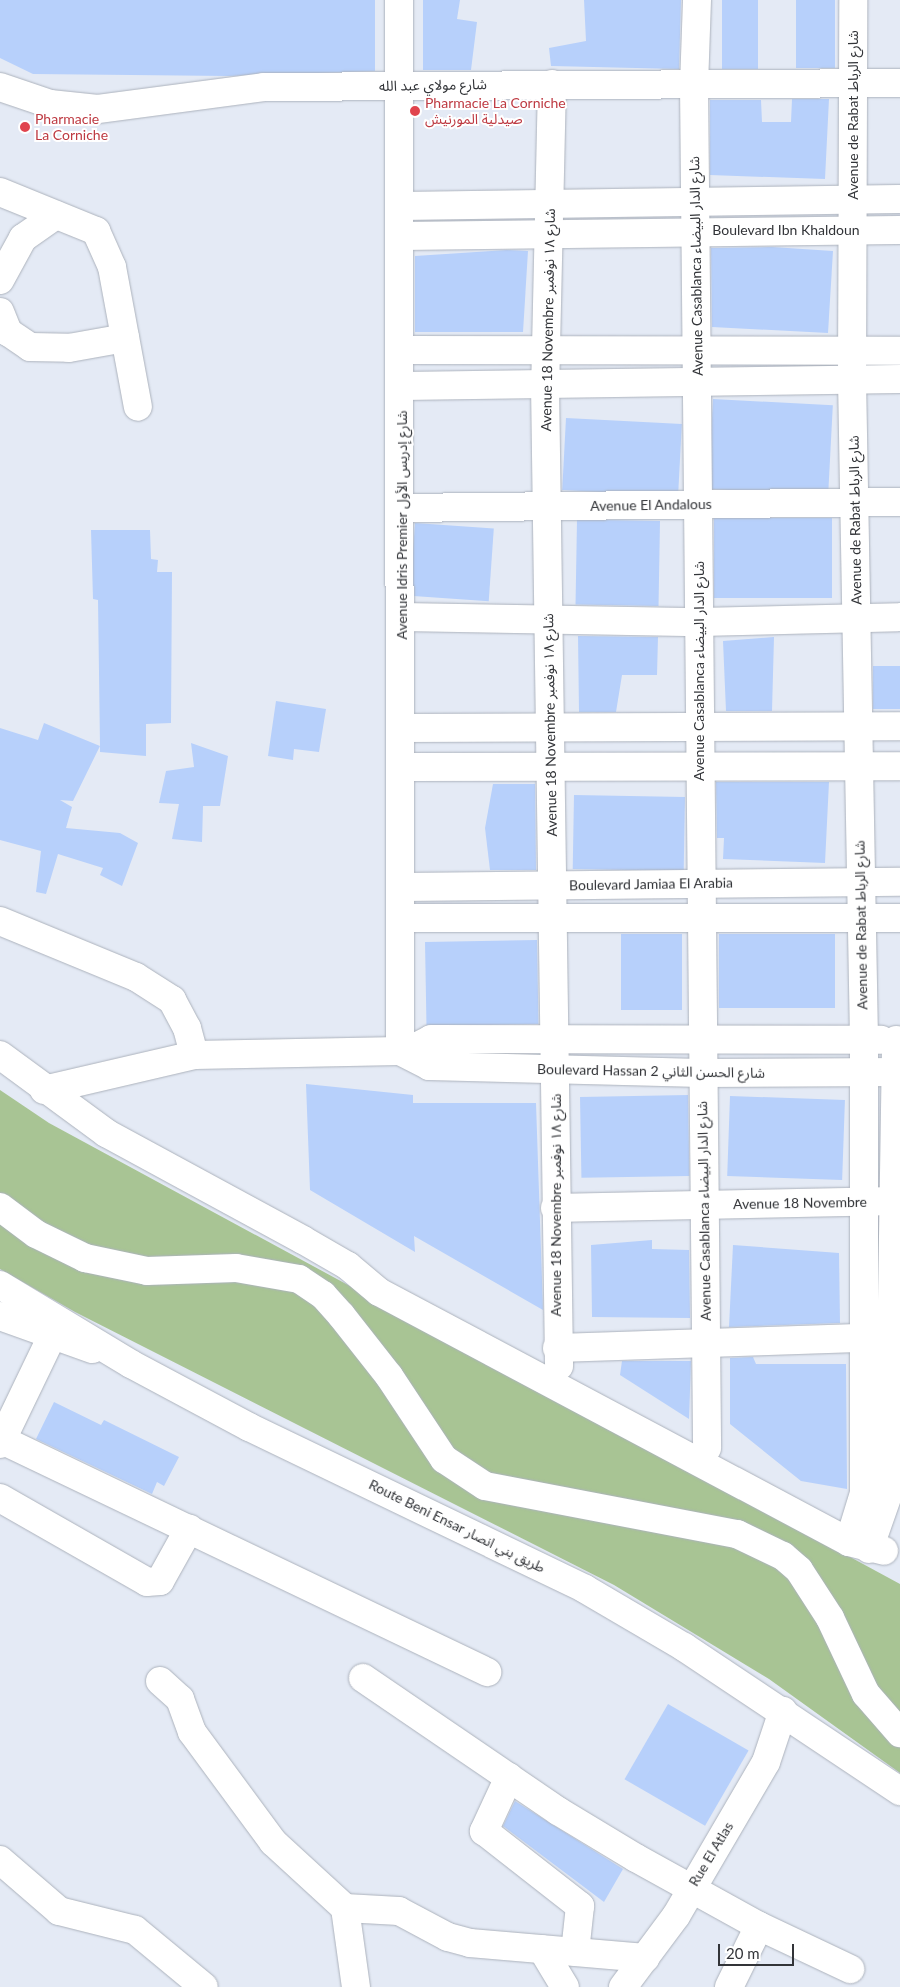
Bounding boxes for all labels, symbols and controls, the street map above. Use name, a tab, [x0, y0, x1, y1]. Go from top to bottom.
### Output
street label: Avenue de Rabat شارع الرباط	[845, 30, 861, 200]
street label: شارع مولاي عبد الله	[379, 76, 487, 94]
place label: Pharmacie La Corniche صيدلية المورنيش	[425, 95, 566, 128]
marker: Pharmacie La Corniche صيدلية المورنيش	[409, 105, 421, 117]
place label: Pharmacie La Corniche	[35, 111, 108, 144]
marker: Pharmacie La Corniche	[19, 121, 31, 133]
street label: Avenue Casablanca شارع الدار البيضاء	[686, 156, 706, 376]
street label: Avenue 18 Novembre شارع ١٨ نوفمبر	[538, 208, 558, 432]
street label: Boulevard Ibn Khaldoun	[712, 222, 860, 238]
street label: Avenue Idris Premier شارع إدريس الأول	[394, 410, 410, 640]
street label: Avenue de Rabat شارع الرباط	[845, 435, 865, 605]
street label: Avenue El Andalous	[590, 496, 712, 514]
street label: Avenue Casablanca شارع الدار البيضاء	[691, 561, 707, 781]
street label: Avenue 18 Novembre شارع ١٨ نوفمبر	[540, 613, 560, 837]
street label: Avenue de Rabat شارع الرباط	[851, 840, 871, 1010]
street label: Boulevard Jamiaa El Arabia	[568, 874, 734, 894]
street label: Boulevard Hassan 2 شارع الحسن الثاني	[537, 1061, 765, 1081]
street label: Avenue 18 Novembre شارع ١٨ نوفمبر	[548, 1093, 564, 1317]
street label: Avenue Casablanca شارع الدار البيضاء	[694, 1101, 714, 1321]
street label: Avenue 18 Novembre	[733, 1193, 867, 1213]
street label: Route Beni Ensar طريق بني انصار	[366, 1476, 548, 1576]
street label: Rue El Atlas	[685, 1819, 737, 1889]
scale bar	[720, 1934, 796, 1966]
text: 20 m	[726, 1944, 760, 1962]

